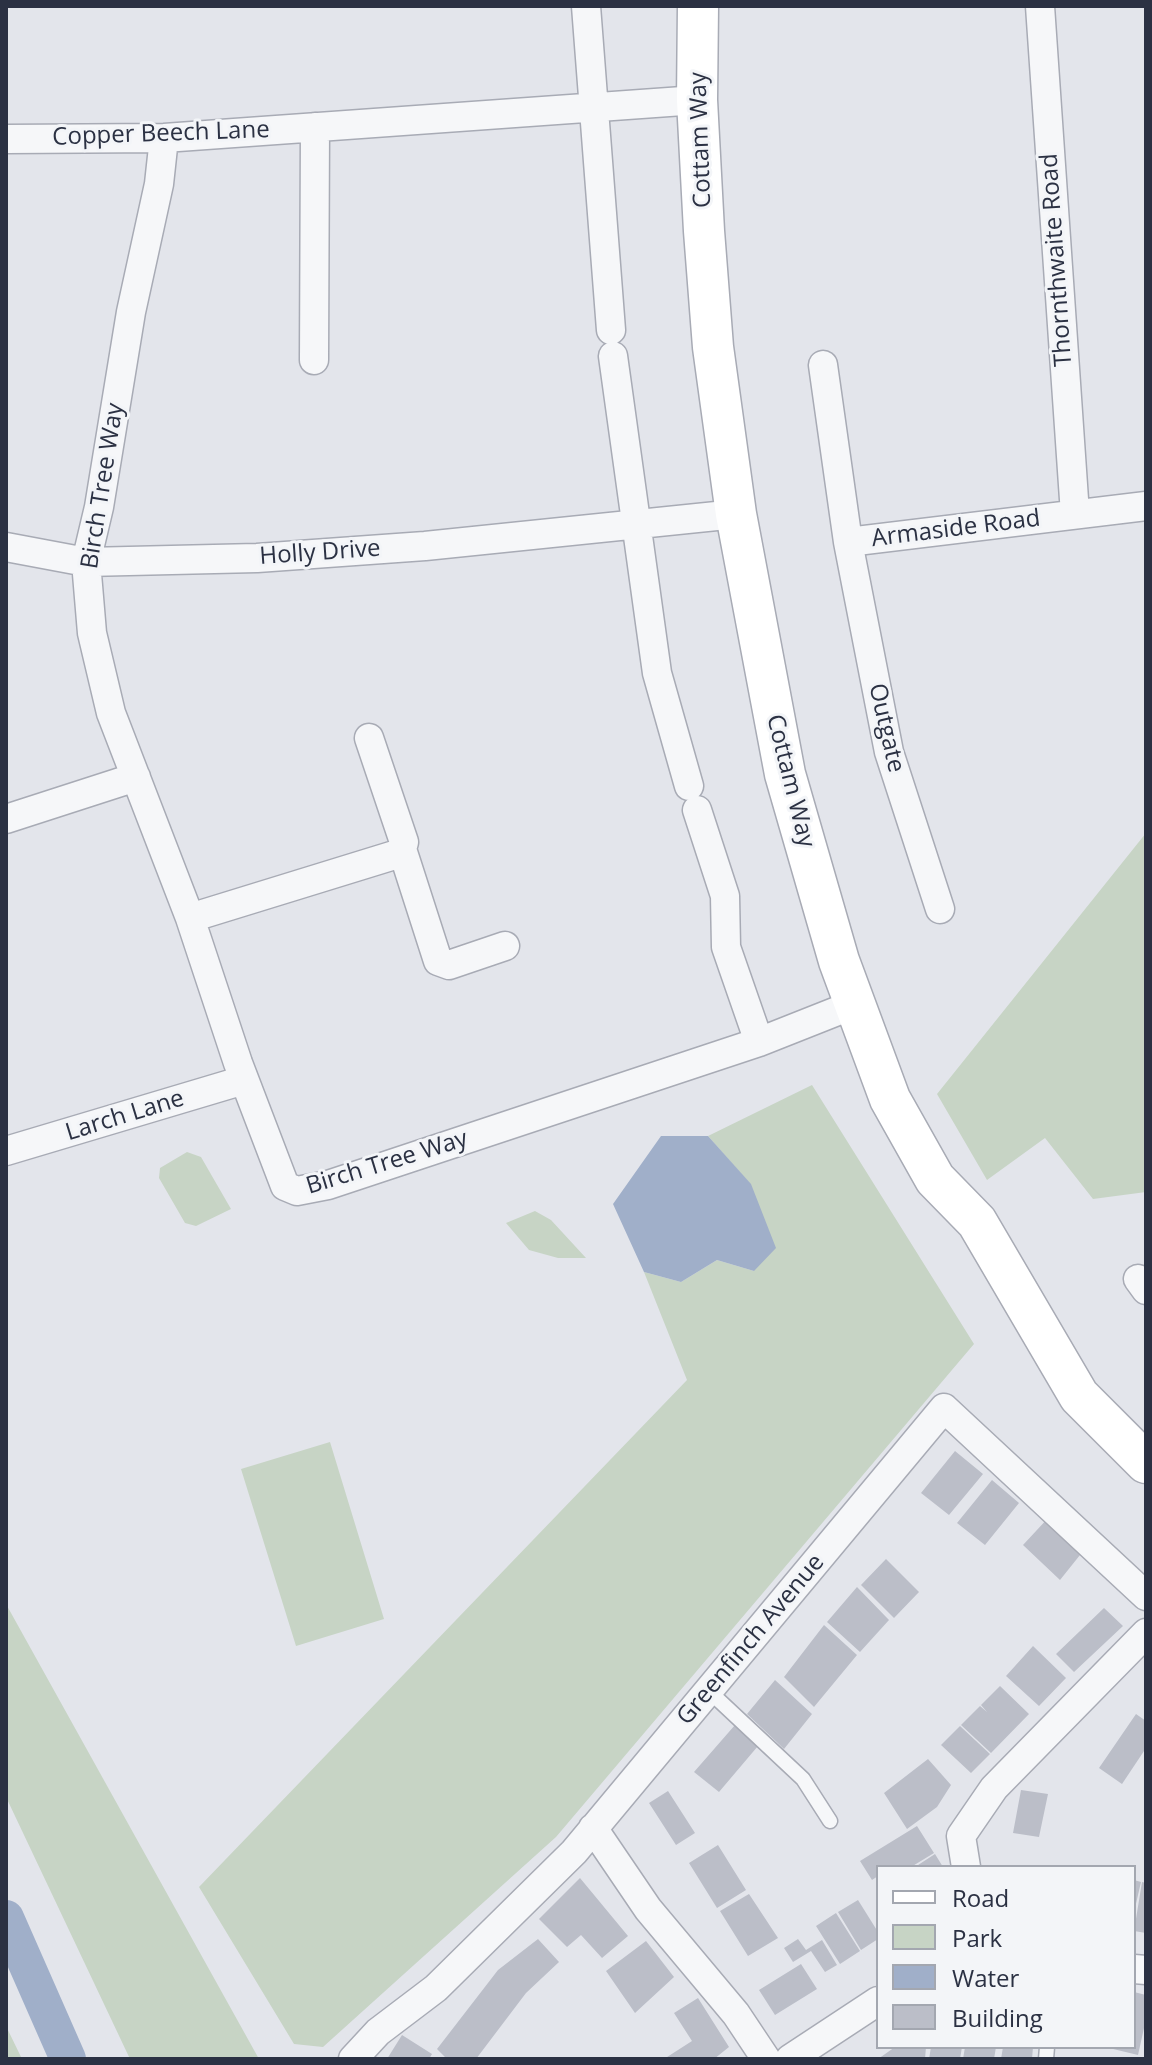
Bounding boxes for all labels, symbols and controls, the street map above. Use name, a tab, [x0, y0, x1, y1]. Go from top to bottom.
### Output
street label: Cottam Way	[684, 72, 718, 208]
street label: Copper Beech Lane	[52, 116, 270, 152]
street label: Thornthwaite Road	[1035, 152, 1079, 368]
street label: Birch Tree Way	[76, 401, 130, 571]
street label: Armaside Road	[870, 504, 1042, 554]
street label: Holly Drive	[259, 534, 381, 572]
street label: Outgate	[862, 681, 910, 775]
street label: Cottam Way	[760, 712, 820, 850]
street label: Larch Lane	[62, 1084, 188, 1148]
street label: Birch Tree Way	[303, 1125, 471, 1201]
street label: Greenfinch Avenue	[671, 1549, 831, 1731]
legend	[876, 1865, 1136, 2049]
text: Road	[952, 1881, 1009, 1914]
text: Park	[952, 1921, 1002, 1954]
text: Water	[952, 1961, 1019, 1994]
text: Building	[952, 2001, 1043, 2034]

